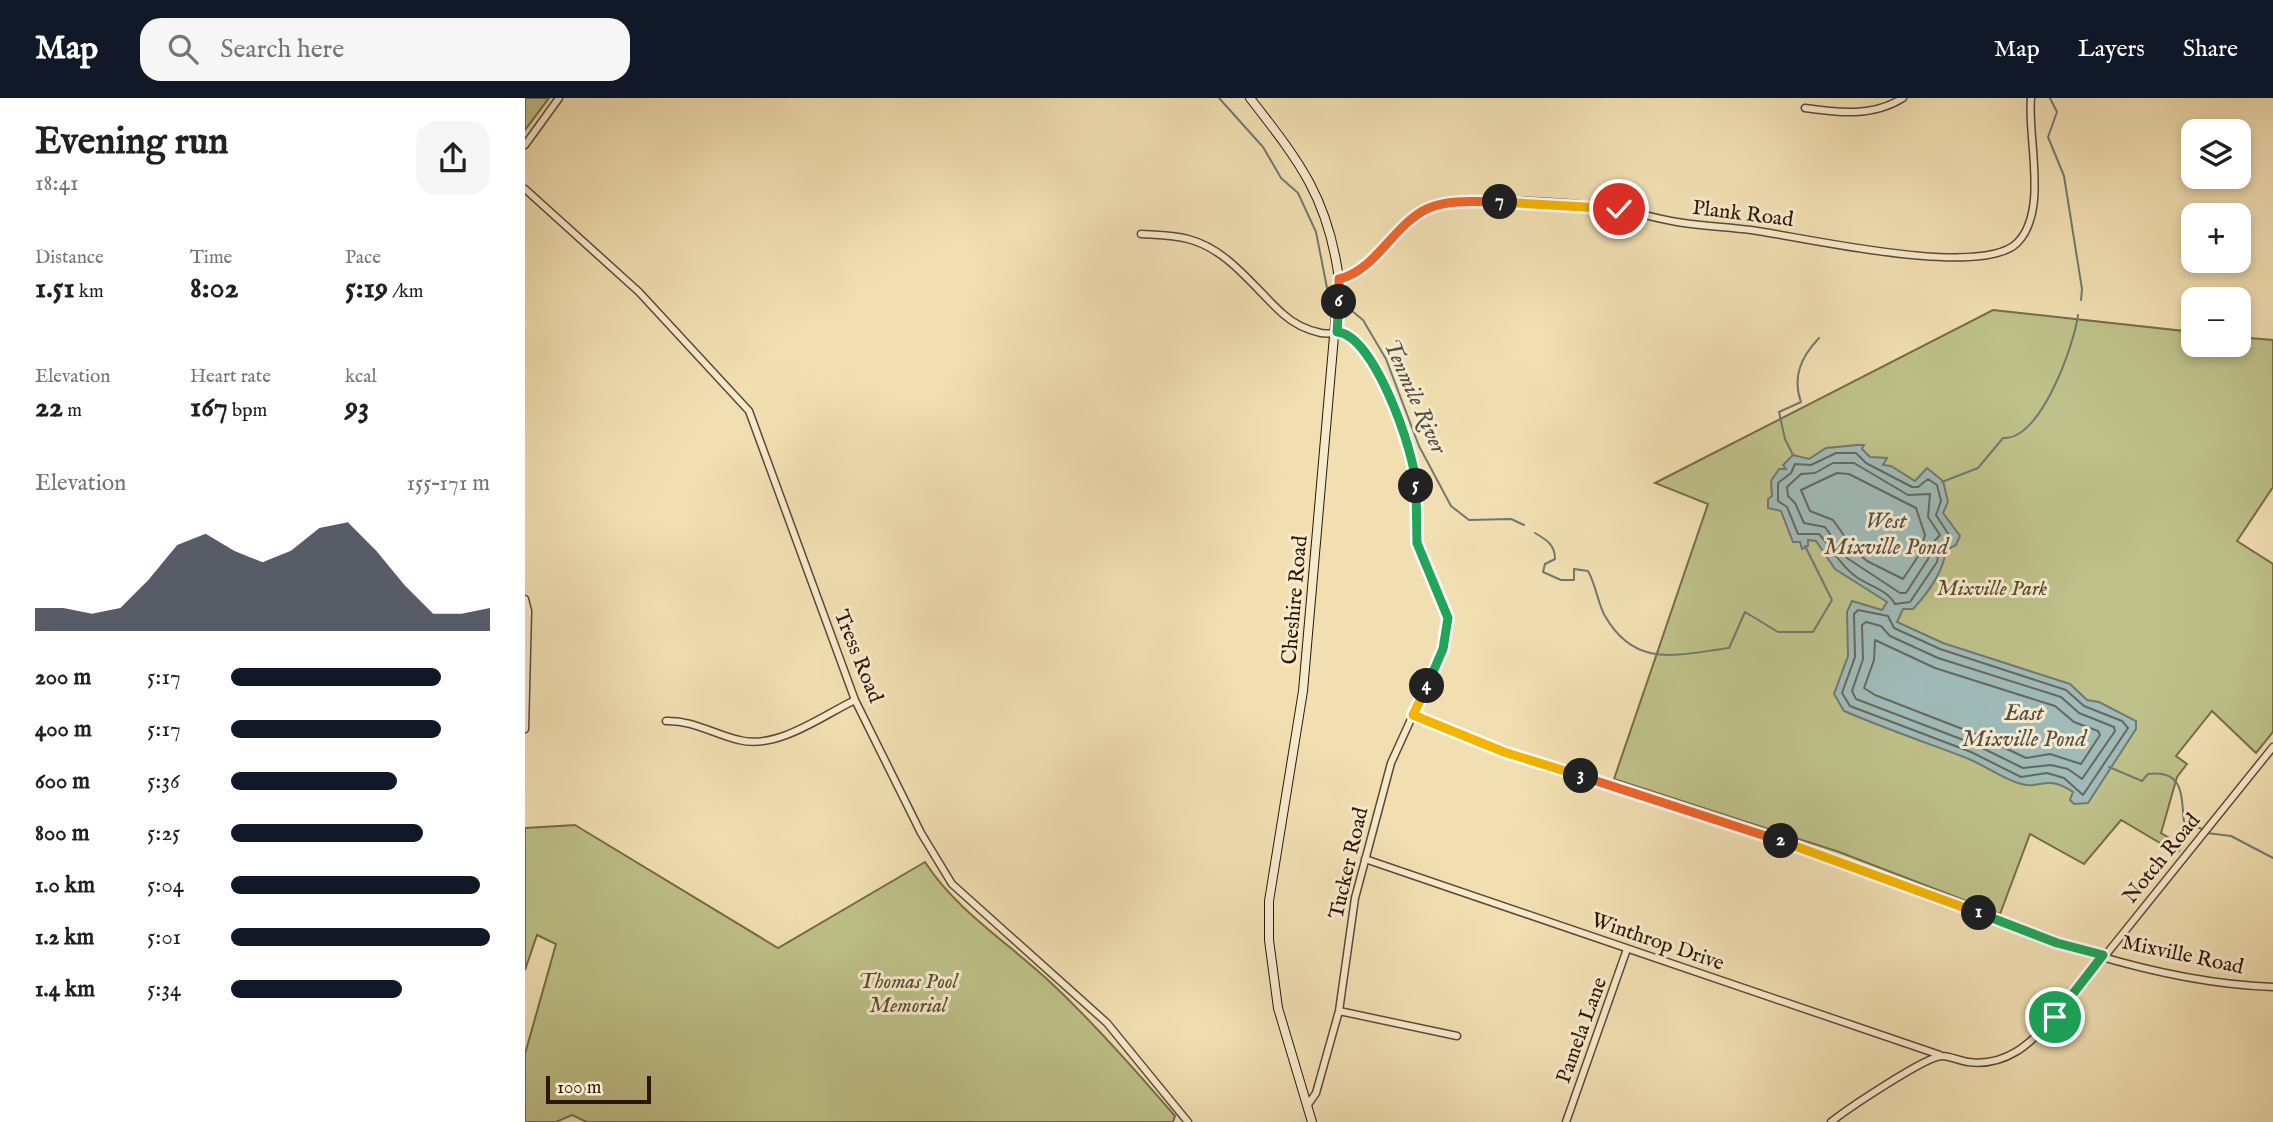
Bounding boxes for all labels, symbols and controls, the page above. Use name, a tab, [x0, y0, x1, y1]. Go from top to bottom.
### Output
search box	[140, 18, 630, 81]
text: Map	[35, 28, 98, 70]
icon: search	[164, 30, 202, 68]
text: Search here	[220, 33, 344, 66]
text: Map	[1994, 34, 2040, 65]
text: Layers	[2078, 34, 2145, 65]
text: Share	[2183, 34, 2238, 65]
text: Evening run	[35, 119, 229, 167]
map controls	[2181, 119, 2251, 357]
button: layers	[2181, 119, 2251, 189]
button: share	[416, 121, 490, 195]
text: 18:41	[35, 169, 79, 198]
pin	[1589, 179, 1649, 239]
pin: 7	[1483, 184, 1517, 220]
text: 7	[1495, 189, 1504, 213]
icon: check	[1600, 190, 1638, 228]
street label: Plank Road	[1691, 195, 1796, 234]
button: +	[2181, 203, 2251, 273]
text: Distance	[35, 246, 104, 270]
text: Time	[190, 246, 232, 270]
text: Pace	[345, 246, 381, 270]
text: 1.51	[35, 270, 75, 308]
text: 8:02	[190, 270, 239, 308]
text: 5:19	[345, 270, 388, 308]
text: km	[75, 280, 104, 304]
text: /km	[388, 280, 424, 304]
pin: 6	[1321, 284, 1357, 320]
button: −	[2181, 287, 2251, 357]
text: 6	[1334, 289, 1343, 313]
water label: Tenmile River	[1376, 335, 1453, 459]
text: Elevation	[35, 365, 110, 389]
text: Heart rate	[190, 365, 271, 389]
text: kcal	[345, 365, 377, 389]
text: 22	[35, 389, 63, 427]
text: 167	[190, 389, 228, 427]
text: 93	[345, 389, 369, 427]
text: m	[63, 399, 82, 423]
text: bpm	[228, 399, 267, 423]
pin: 5	[1399, 468, 1433, 504]
text: Elevation	[35, 469, 126, 498]
text: 155–171 m	[406, 469, 490, 498]
text: 5	[1412, 473, 1419, 497]
water label: West Mixville Pond	[1824, 507, 1950, 562]
street label: Cheshire Road	[1276, 534, 1315, 666]
park label: Mixville Park	[1937, 576, 2048, 603]
street label: Tress Road	[827, 606, 889, 708]
text: 200 m	[35, 663, 91, 692]
text: 5:17	[147, 663, 181, 692]
pin: 4	[1409, 668, 1445, 704]
text: 4	[1422, 673, 1431, 697]
water label: East Mixville Pond	[1962, 699, 2088, 754]
text: 400 m	[35, 715, 92, 744]
text: 5:17	[147, 715, 181, 744]
pin: 3	[1563, 758, 1599, 794]
text: 3	[1577, 763, 1584, 787]
text: 600 m	[35, 767, 90, 796]
text: 5:36	[147, 767, 180, 796]
street label: Tucker Road	[1323, 804, 1376, 922]
street label: Notch Road	[2118, 808, 2207, 910]
text: 800 m	[35, 819, 89, 848]
text: 5:25	[147, 819, 180, 848]
pin: 2	[1763, 824, 1799, 858]
text: 2	[1776, 828, 1785, 852]
text: 1.0 km	[35, 871, 95, 900]
text: 5:04	[147, 871, 184, 900]
pin: 1	[1961, 896, 1997, 930]
text: 1	[1975, 900, 1982, 924]
street label: Winthrop Drive	[1587, 907, 1728, 978]
text: 1.2 km	[35, 923, 94, 952]
text: 5:01	[147, 923, 181, 952]
street label: Mixville Road	[2119, 929, 2247, 982]
park label: Thomas Pool Memorial	[859, 969, 960, 1020]
street label: Pamela Lane	[1551, 973, 1614, 1087]
text: 1.4 km	[35, 975, 95, 1004]
text: 5:34	[147, 975, 181, 1004]
pin	[2025, 987, 2085, 1047]
icon: arrive	[2036, 998, 2074, 1036]
scale bar	[546, 1073, 651, 1105]
text: 100 m	[557, 1076, 601, 1100]

